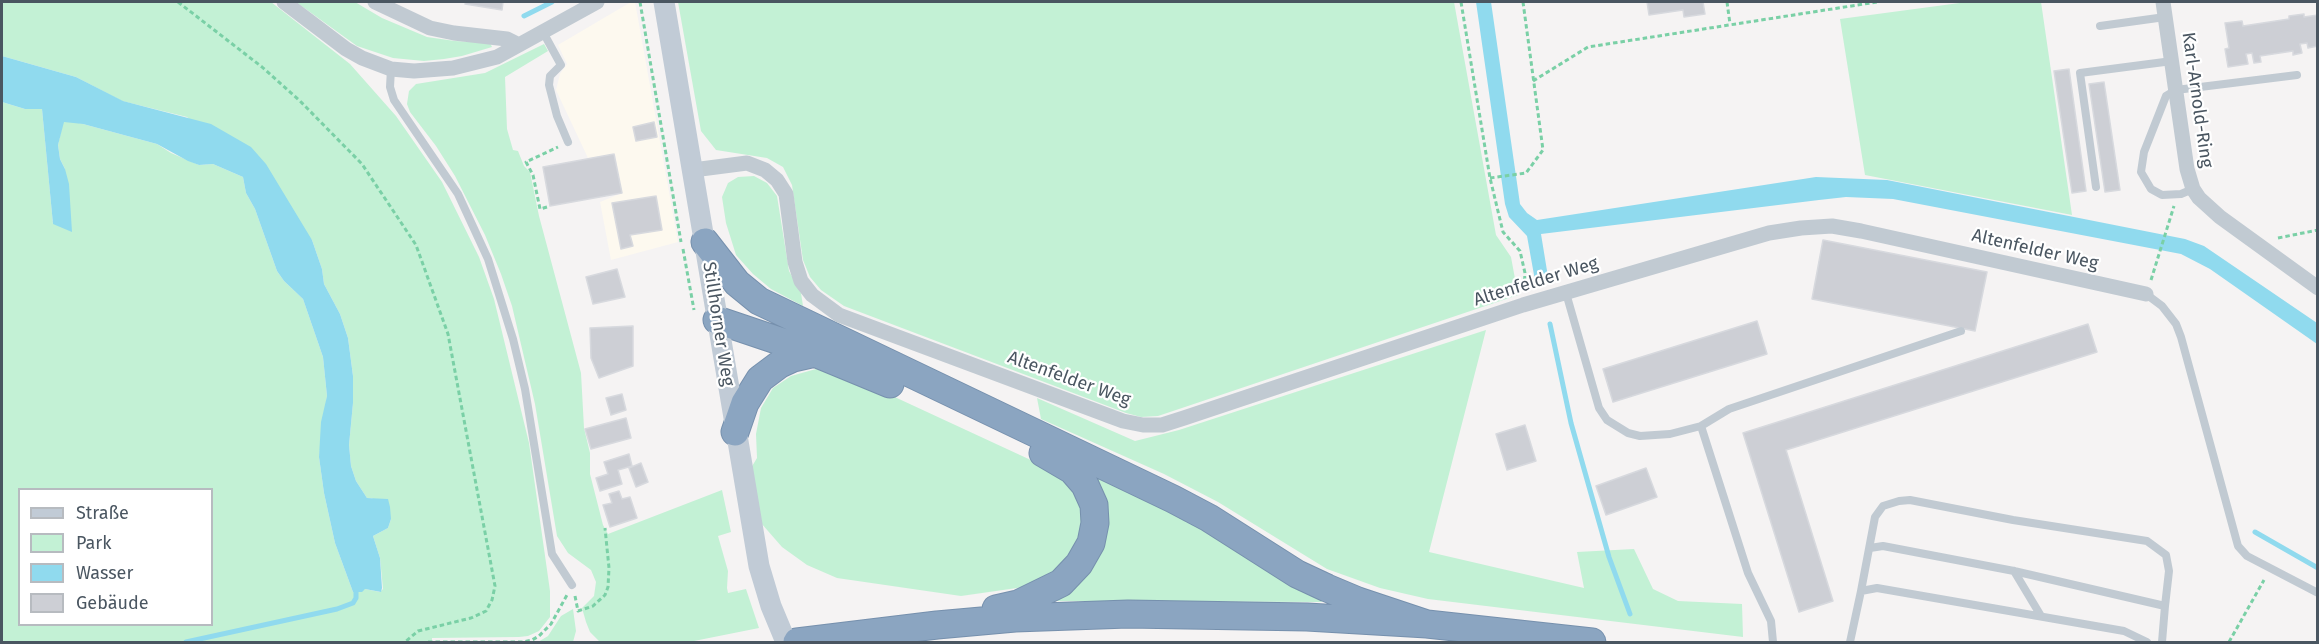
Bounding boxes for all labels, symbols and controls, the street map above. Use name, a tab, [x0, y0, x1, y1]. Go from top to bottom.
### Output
street label: Karl-Arnold-Ring	[2177, 31, 2217, 169]
street label: Altenfelder Weg	[1970, 225, 2100, 275]
street label: Altenfelder Weg	[1471, 253, 1601, 311]
street label: Stillhorner Weg	[697, 260, 739, 388]
street label: Altenfelder Weg	[1005, 347, 1133, 411]
legend	[18, 488, 213, 626]
text: Straße	[76, 502, 129, 524]
text: Park	[76, 532, 111, 554]
text: Wasser	[76, 562, 133, 584]
text: Gebäude	[76, 592, 149, 614]

